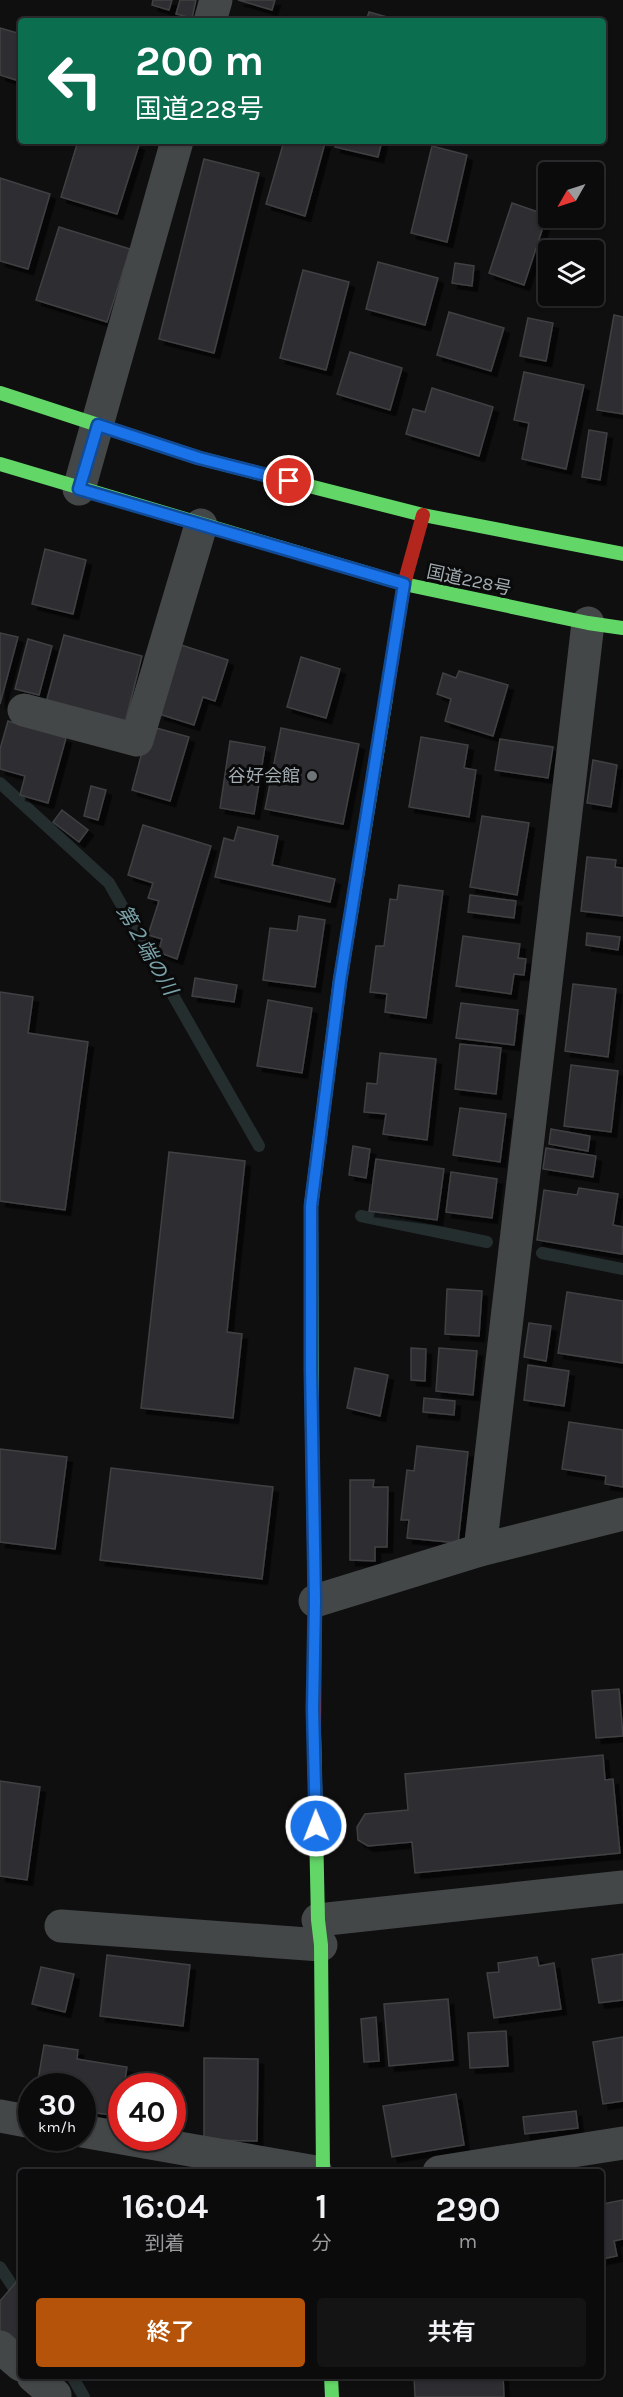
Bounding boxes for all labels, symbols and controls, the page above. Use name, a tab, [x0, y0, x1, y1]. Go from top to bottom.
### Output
text: 200 m	[135, 36, 264, 86]
icon: left	[36, 42, 114, 120]
text: 国道228号	[135, 93, 264, 125]
north arrow	[538, 162, 604, 228]
map controls	[538, 162, 604, 306]
button: layers	[538, 240, 604, 306]
pin	[263, 455, 314, 506]
icon: arrive	[272, 464, 305, 497]
street label: 国道228号	[425, 560, 513, 600]
place label: 谷好会館	[228, 765, 300, 787]
marker: 谷好会館	[305, 769, 319, 783]
water label: 第２端の川	[112, 901, 183, 1001]
position arrow	[284, 1794, 348, 1858]
speed limit sign: 40	[108, 2073, 186, 2151]
text: 30	[38, 2087, 76, 2123]
text: km/h	[38, 2118, 76, 2136]
text: 16:04	[121, 2185, 208, 2227]
text: 1	[315, 2185, 328, 2227]
text: 290	[435, 2188, 501, 2230]
text: m	[458, 2230, 477, 2253]
text: 到着	[145, 2232, 185, 2255]
text: 分	[312, 2232, 332, 2255]
button: 終了	[36, 2298, 305, 2367]
button: 共有	[317, 2298, 586, 2367]

